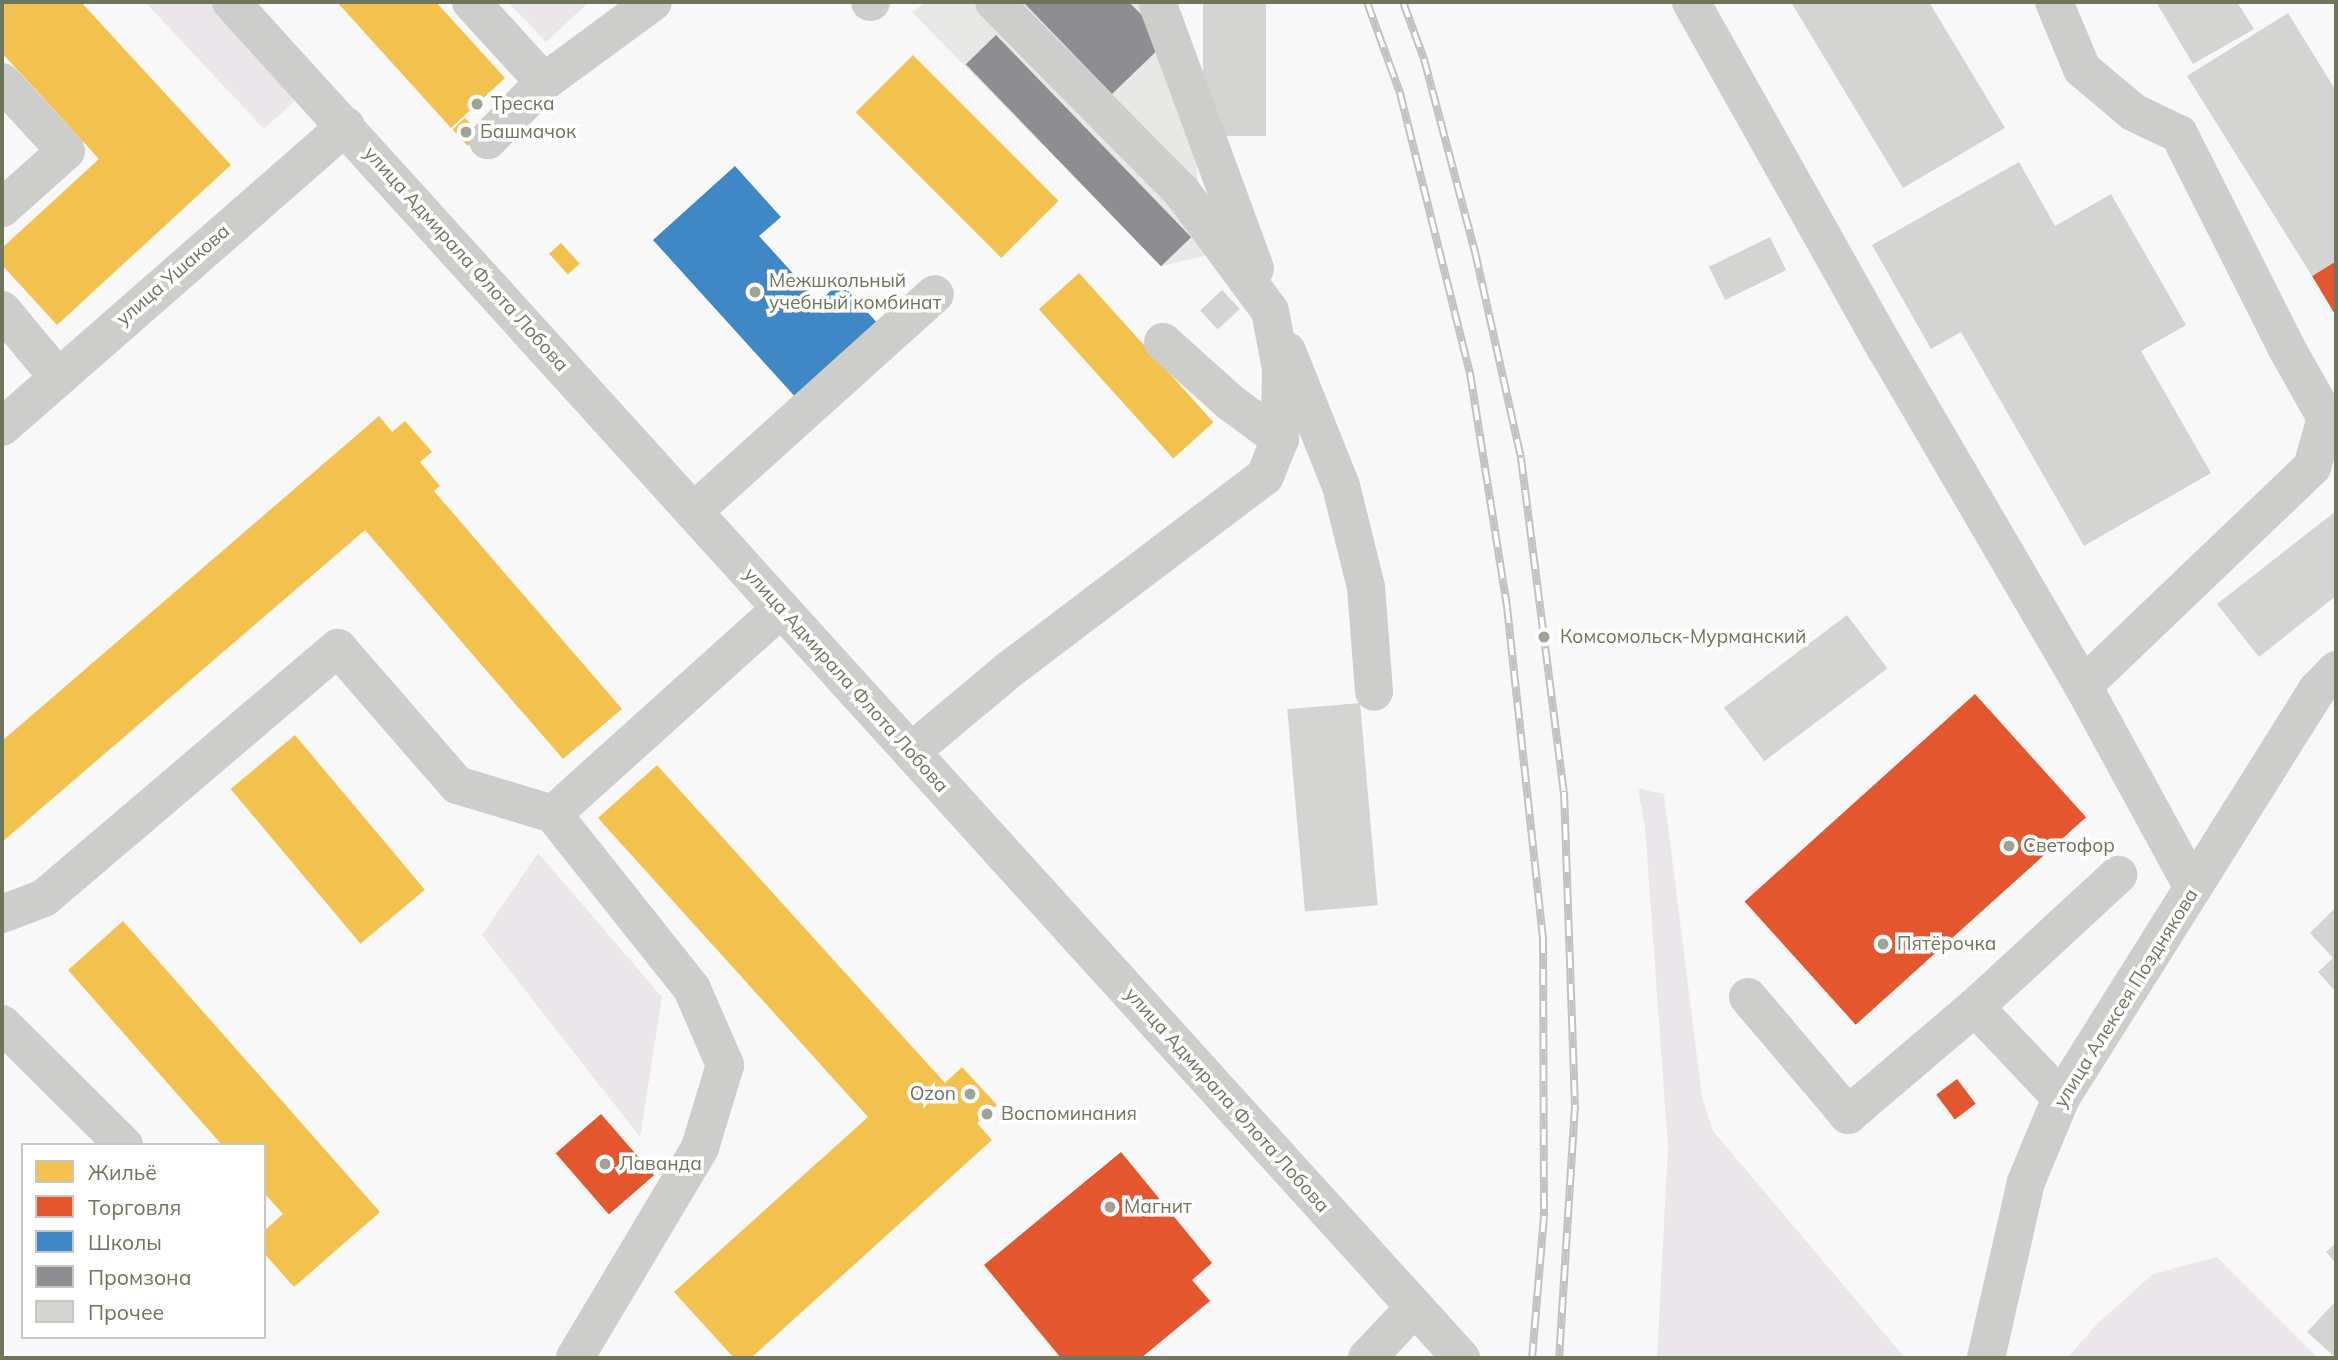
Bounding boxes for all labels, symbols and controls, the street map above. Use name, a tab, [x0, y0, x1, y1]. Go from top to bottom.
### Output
place label: Треска	[491, 93, 555, 115]
marker: Треска	[469, 96, 485, 112]
place label: Башмачок	[480, 121, 576, 143]
marker: Башмачок	[458, 124, 474, 140]
street label: улица Адмирала Флота Лобова	[359, 142, 573, 376]
street label: улица Ушакова	[112, 220, 234, 330]
place label: Межшкольный учебный комбинат	[769, 270, 941, 314]
marker: Межшкольный учебный комбинат	[747, 284, 763, 300]
street label: улица Адмирала Флота Лобова	[739, 563, 953, 797]
place label: Комсомольск-Мурманский	[1560, 626, 1806, 648]
marker: Комсомольск-Мурманский	[1534, 627, 1554, 647]
place label: Светофор	[2023, 835, 2115, 857]
marker: Светофор	[2001, 838, 2017, 854]
street label: улица Алексея Позднякова	[2049, 884, 2203, 1112]
place label: Пятёрочка	[1897, 933, 1996, 955]
marker: Пятёрочка	[1875, 936, 1891, 952]
street label: улица Адмирала Флота Лобова	[1120, 983, 1334, 1217]
place label: Ozon	[910, 1083, 956, 1105]
marker: Ozon	[962, 1086, 978, 1102]
place label: Воспоминания	[1001, 1103, 1137, 1125]
marker: Воспоминания	[979, 1106, 995, 1122]
legend	[21, 1143, 266, 1339]
place label: Лаванда	[619, 1153, 702, 1175]
marker: Лаванда	[597, 1156, 613, 1172]
text: Жильё	[88, 1159, 157, 1185]
text: Торговля	[88, 1194, 181, 1220]
place label: Магнит	[1124, 1196, 1192, 1218]
marker: Магнит	[1102, 1199, 1118, 1215]
text: Школы	[88, 1229, 162, 1255]
text: Промзона	[88, 1264, 191, 1290]
text: Прочее	[88, 1299, 164, 1325]

